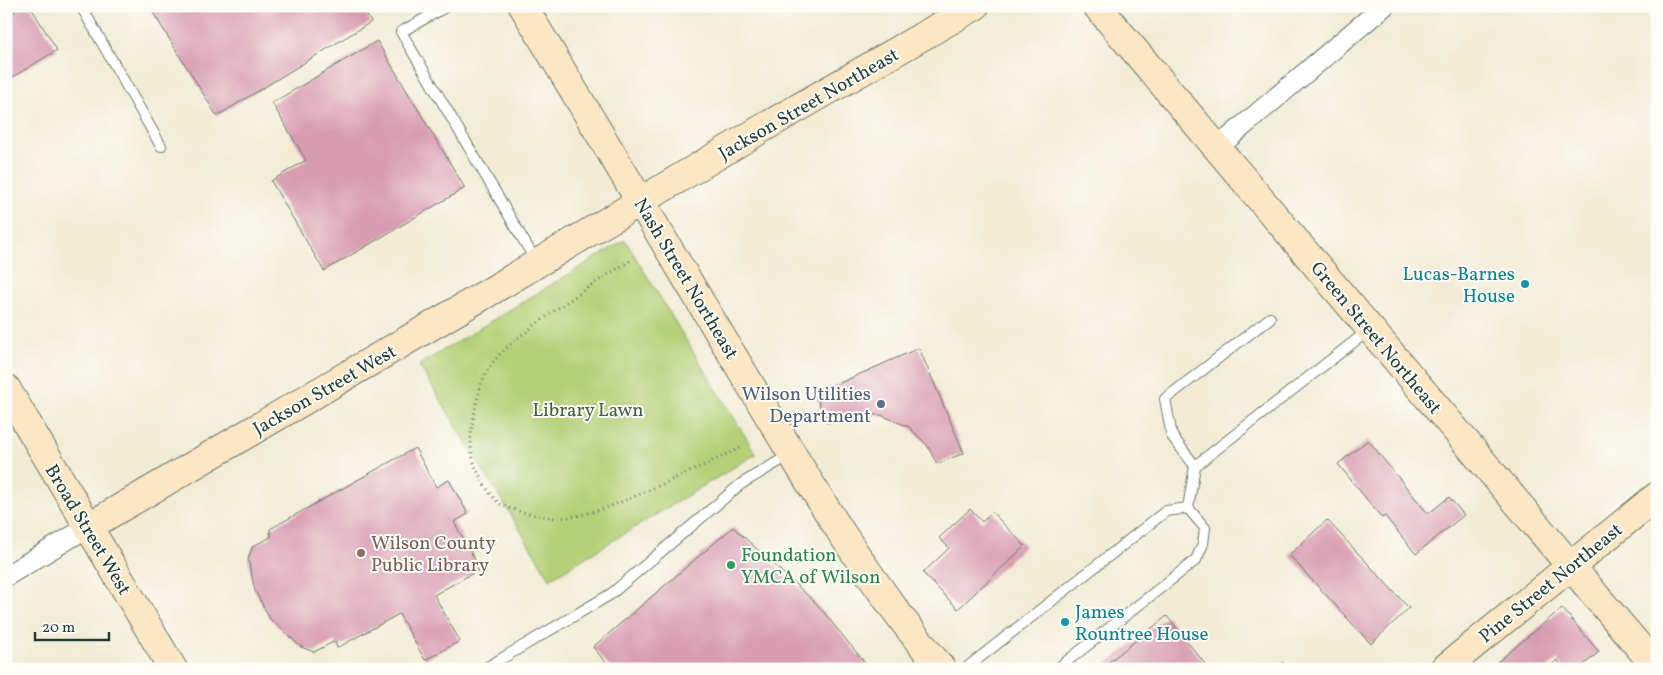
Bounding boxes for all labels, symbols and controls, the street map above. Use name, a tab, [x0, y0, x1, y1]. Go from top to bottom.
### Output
street label: Jackson Street Northeast	[714, 42, 904, 167]
street label: Nash Street Northeast	[627, 194, 744, 365]
street label: Green Street Northeast	[1304, 256, 1447, 420]
place label: Lucas-Barnes House	[1402, 262, 1515, 310]
marker: Lucas-Barnes House	[1519, 278, 1531, 290]
street label: Jackson Street West	[248, 339, 402, 442]
place label: Wilson Utilities Department	[742, 382, 871, 430]
park label: Library Lawn	[532, 398, 644, 424]
marker: Wilson Utilities Department	[875, 398, 887, 410]
street label: Broad Street West	[38, 460, 137, 601]
street label: Pine Street Northeast	[1474, 517, 1629, 650]
place label: Wilson County Public Library	[371, 531, 496, 579]
place label: Foundation YMCA of Wilson	[741, 543, 881, 591]
marker: Wilson County Public Library	[355, 547, 367, 559]
marker: Foundation YMCA of Wilson	[725, 559, 737, 571]
place label: James Rountree House	[1075, 600, 1209, 648]
scale bar	[35, 610, 109, 642]
marker: James Rountree House	[1059, 616, 1071, 628]
text: 20 m	[42, 618, 75, 639]

